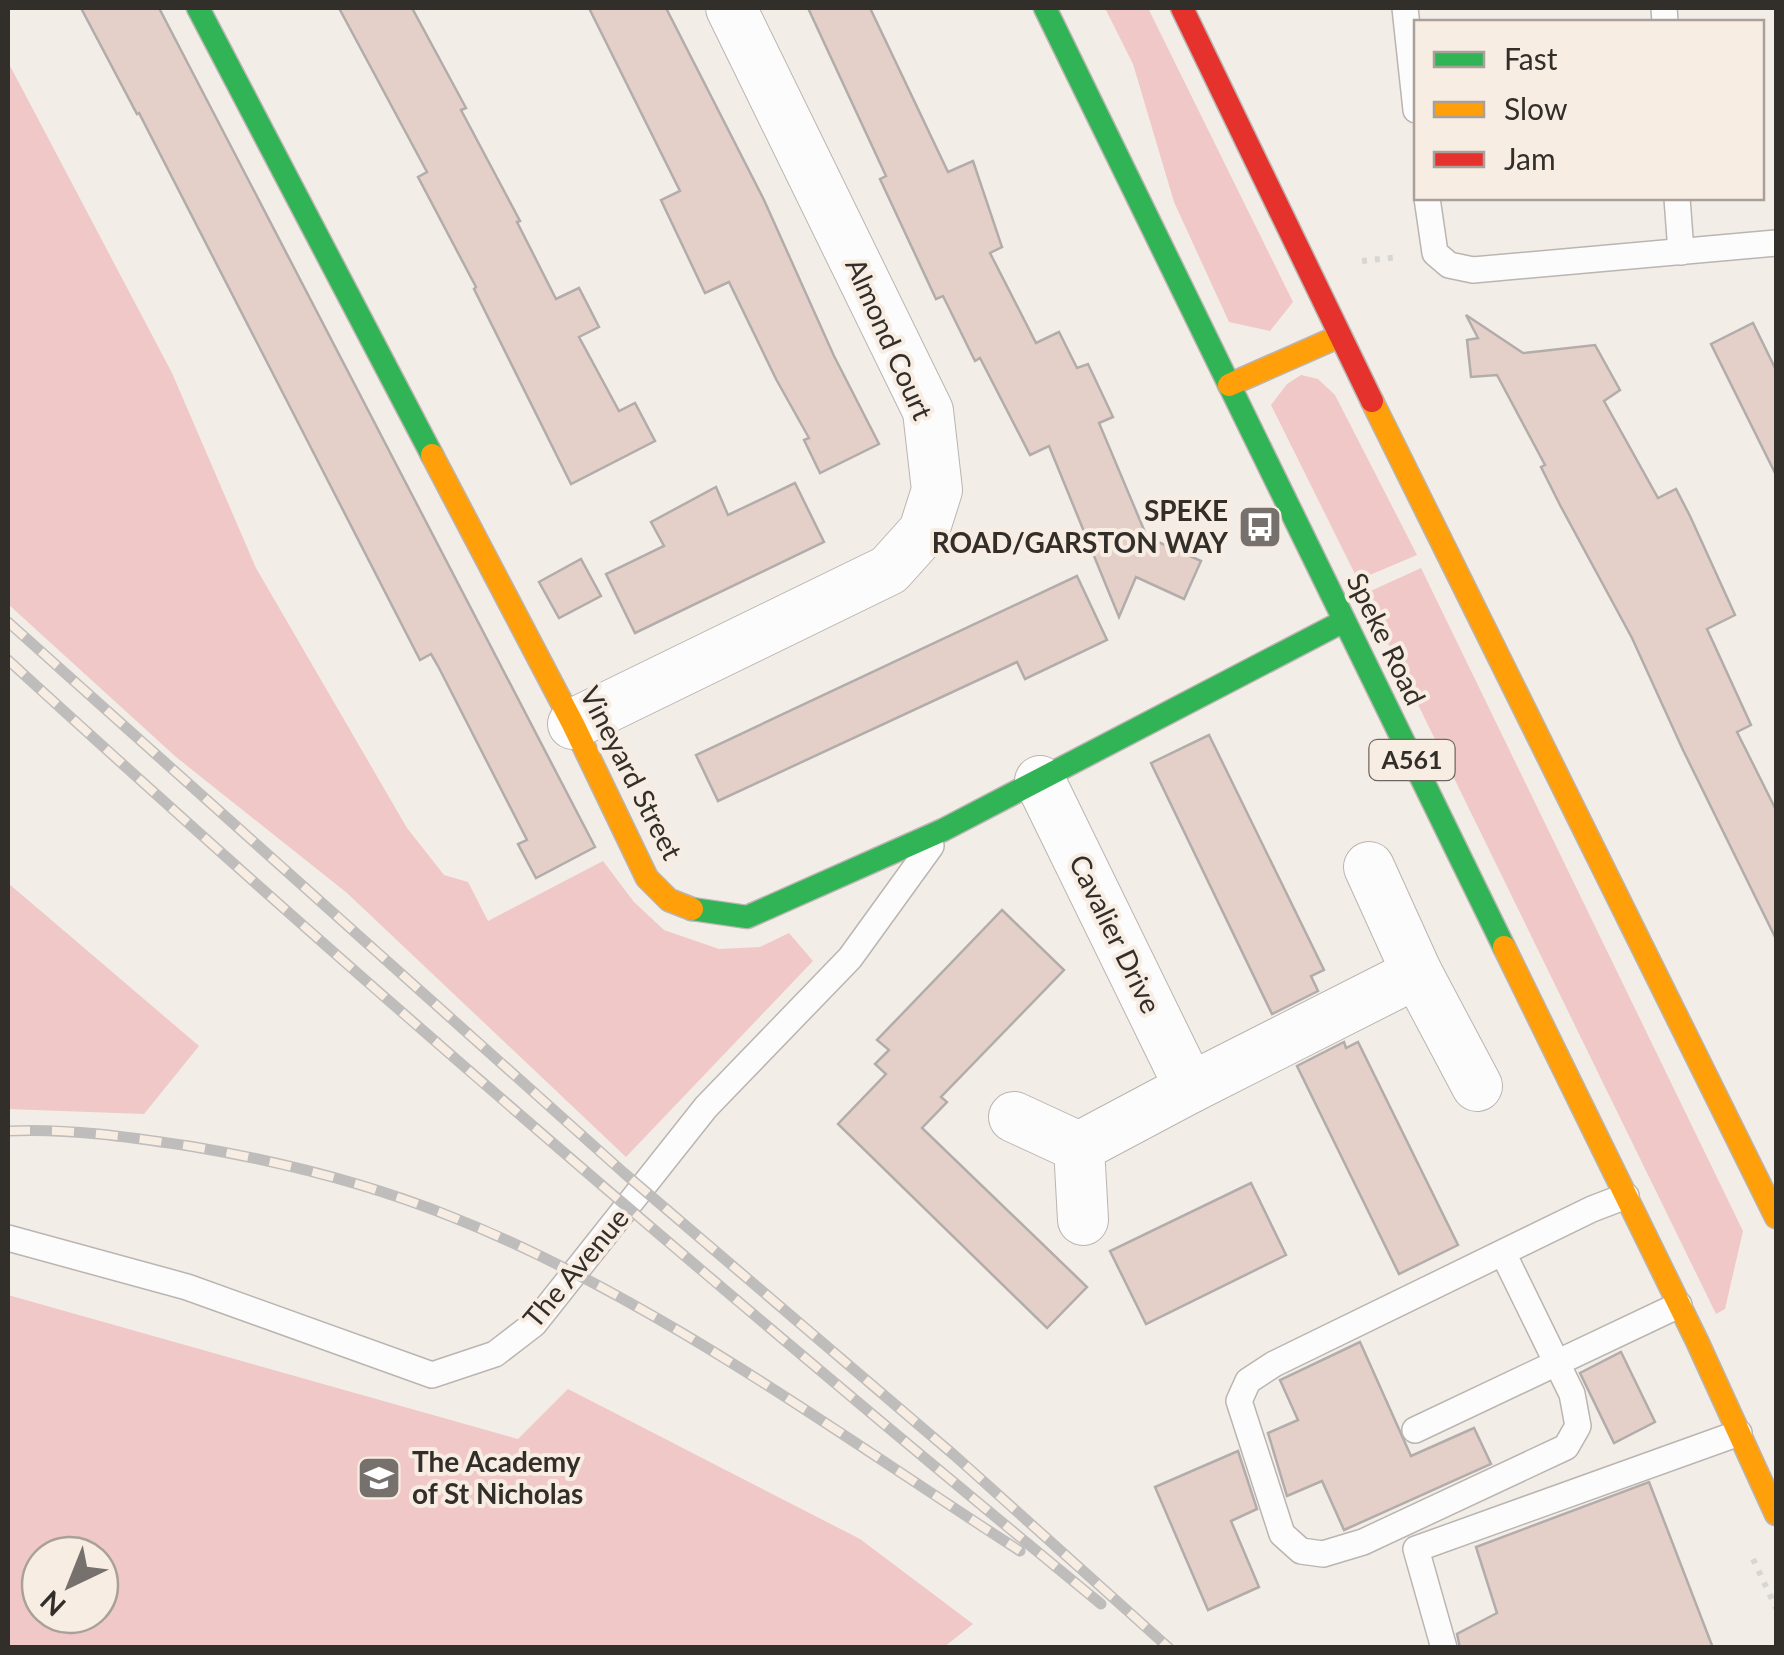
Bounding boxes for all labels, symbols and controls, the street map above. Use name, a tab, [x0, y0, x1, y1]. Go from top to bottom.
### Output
legend	[1414, 20, 1764, 200]
text: Fast	[1504, 40, 1558, 76]
text: Slow	[1504, 90, 1568, 126]
text: Jam	[1504, 140, 1556, 176]
street label: Almond Court	[839, 253, 941, 425]
place label: SPEKE ROAD/GARSTON WAY	[932, 493, 1229, 559]
bus stop icon: SPEKE ROAD/GARSTON WAY	[1237, 504, 1283, 550]
street label: Speke Road	[1340, 567, 1433, 710]
street label: Vineyard Street	[574, 680, 690, 865]
road number: A561	[1370, 740, 1454, 780]
street label: Cavalier Drive	[1063, 849, 1169, 1018]
street label: The Avenue	[515, 1201, 635, 1334]
place label: The Academy of St Nicholas	[412, 1444, 583, 1510]
school or university icon: The Academy of St Nicholas	[356, 1455, 402, 1501]
north arrow	[20, 1535, 120, 1635]
text: N	[33, 1584, 72, 1624]

